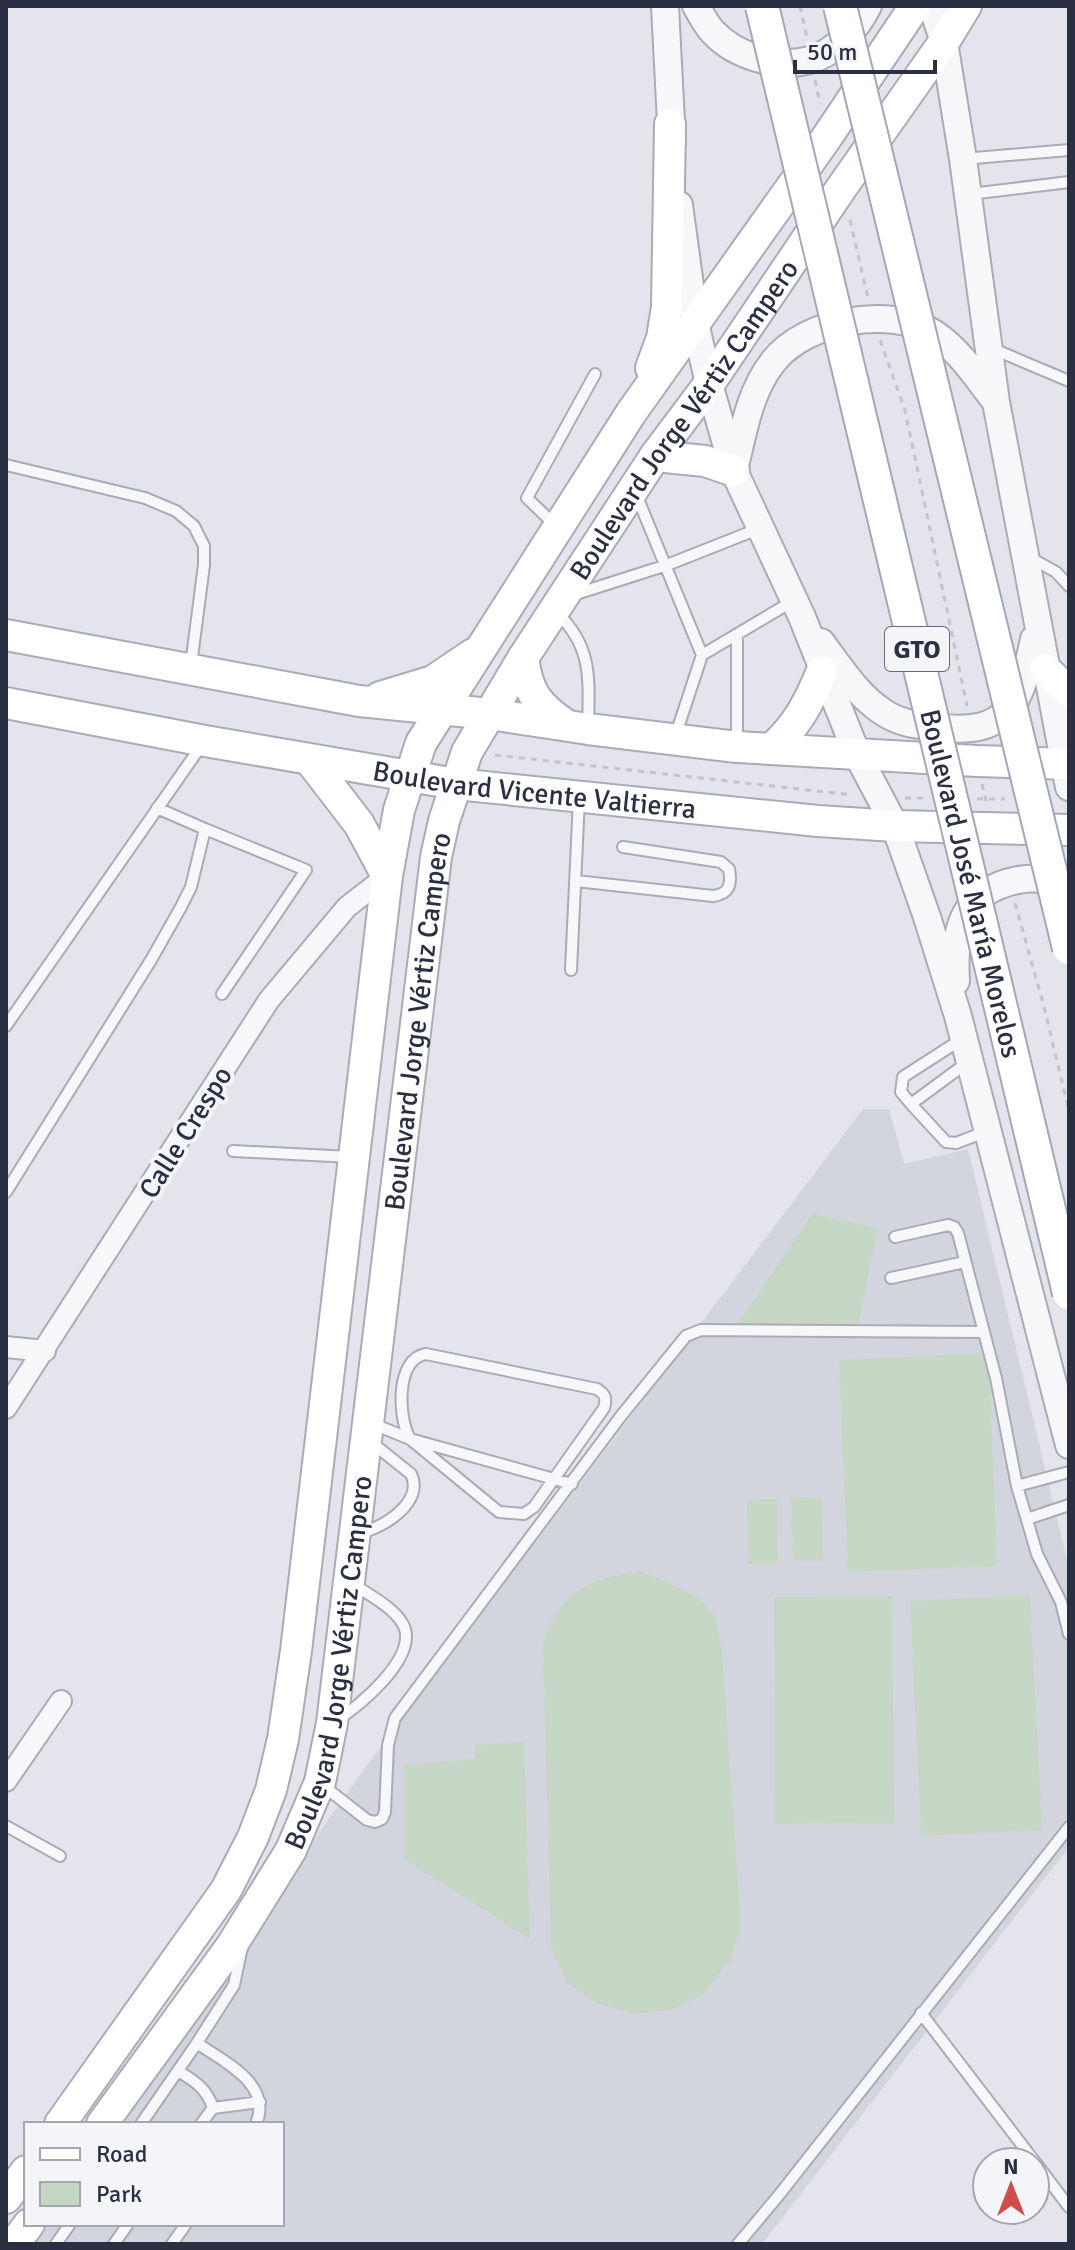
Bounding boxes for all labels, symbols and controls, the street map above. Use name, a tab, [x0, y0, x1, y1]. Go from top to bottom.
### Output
scale bar	[795, 24, 935, 74]
text: 50 m	[807, 37, 857, 67]
street label: Boulevard Jorge Vértiz Campero	[563, 253, 806, 587]
road number: GTO	[885, 627, 949, 671]
street label: Boulevard José María Morelos	[912, 706, 1028, 1061]
street label: Boulevard Vicente Valtierra	[370, 754, 698, 826]
street label: Boulevard Jorge Vértiz Campero	[378, 829, 459, 1212]
street label: Calle Crespo	[132, 1060, 240, 1205]
street label: Boulevard Jorge Vértiz Campero	[277, 1474, 380, 1855]
legend	[24, 2122, 284, 2226]
text: Road	[96, 2139, 147, 2169]
north arrow	[971, 2146, 1051, 2226]
text: N	[1003, 2153, 1019, 2180]
text: Park	[96, 2179, 142, 2209]

